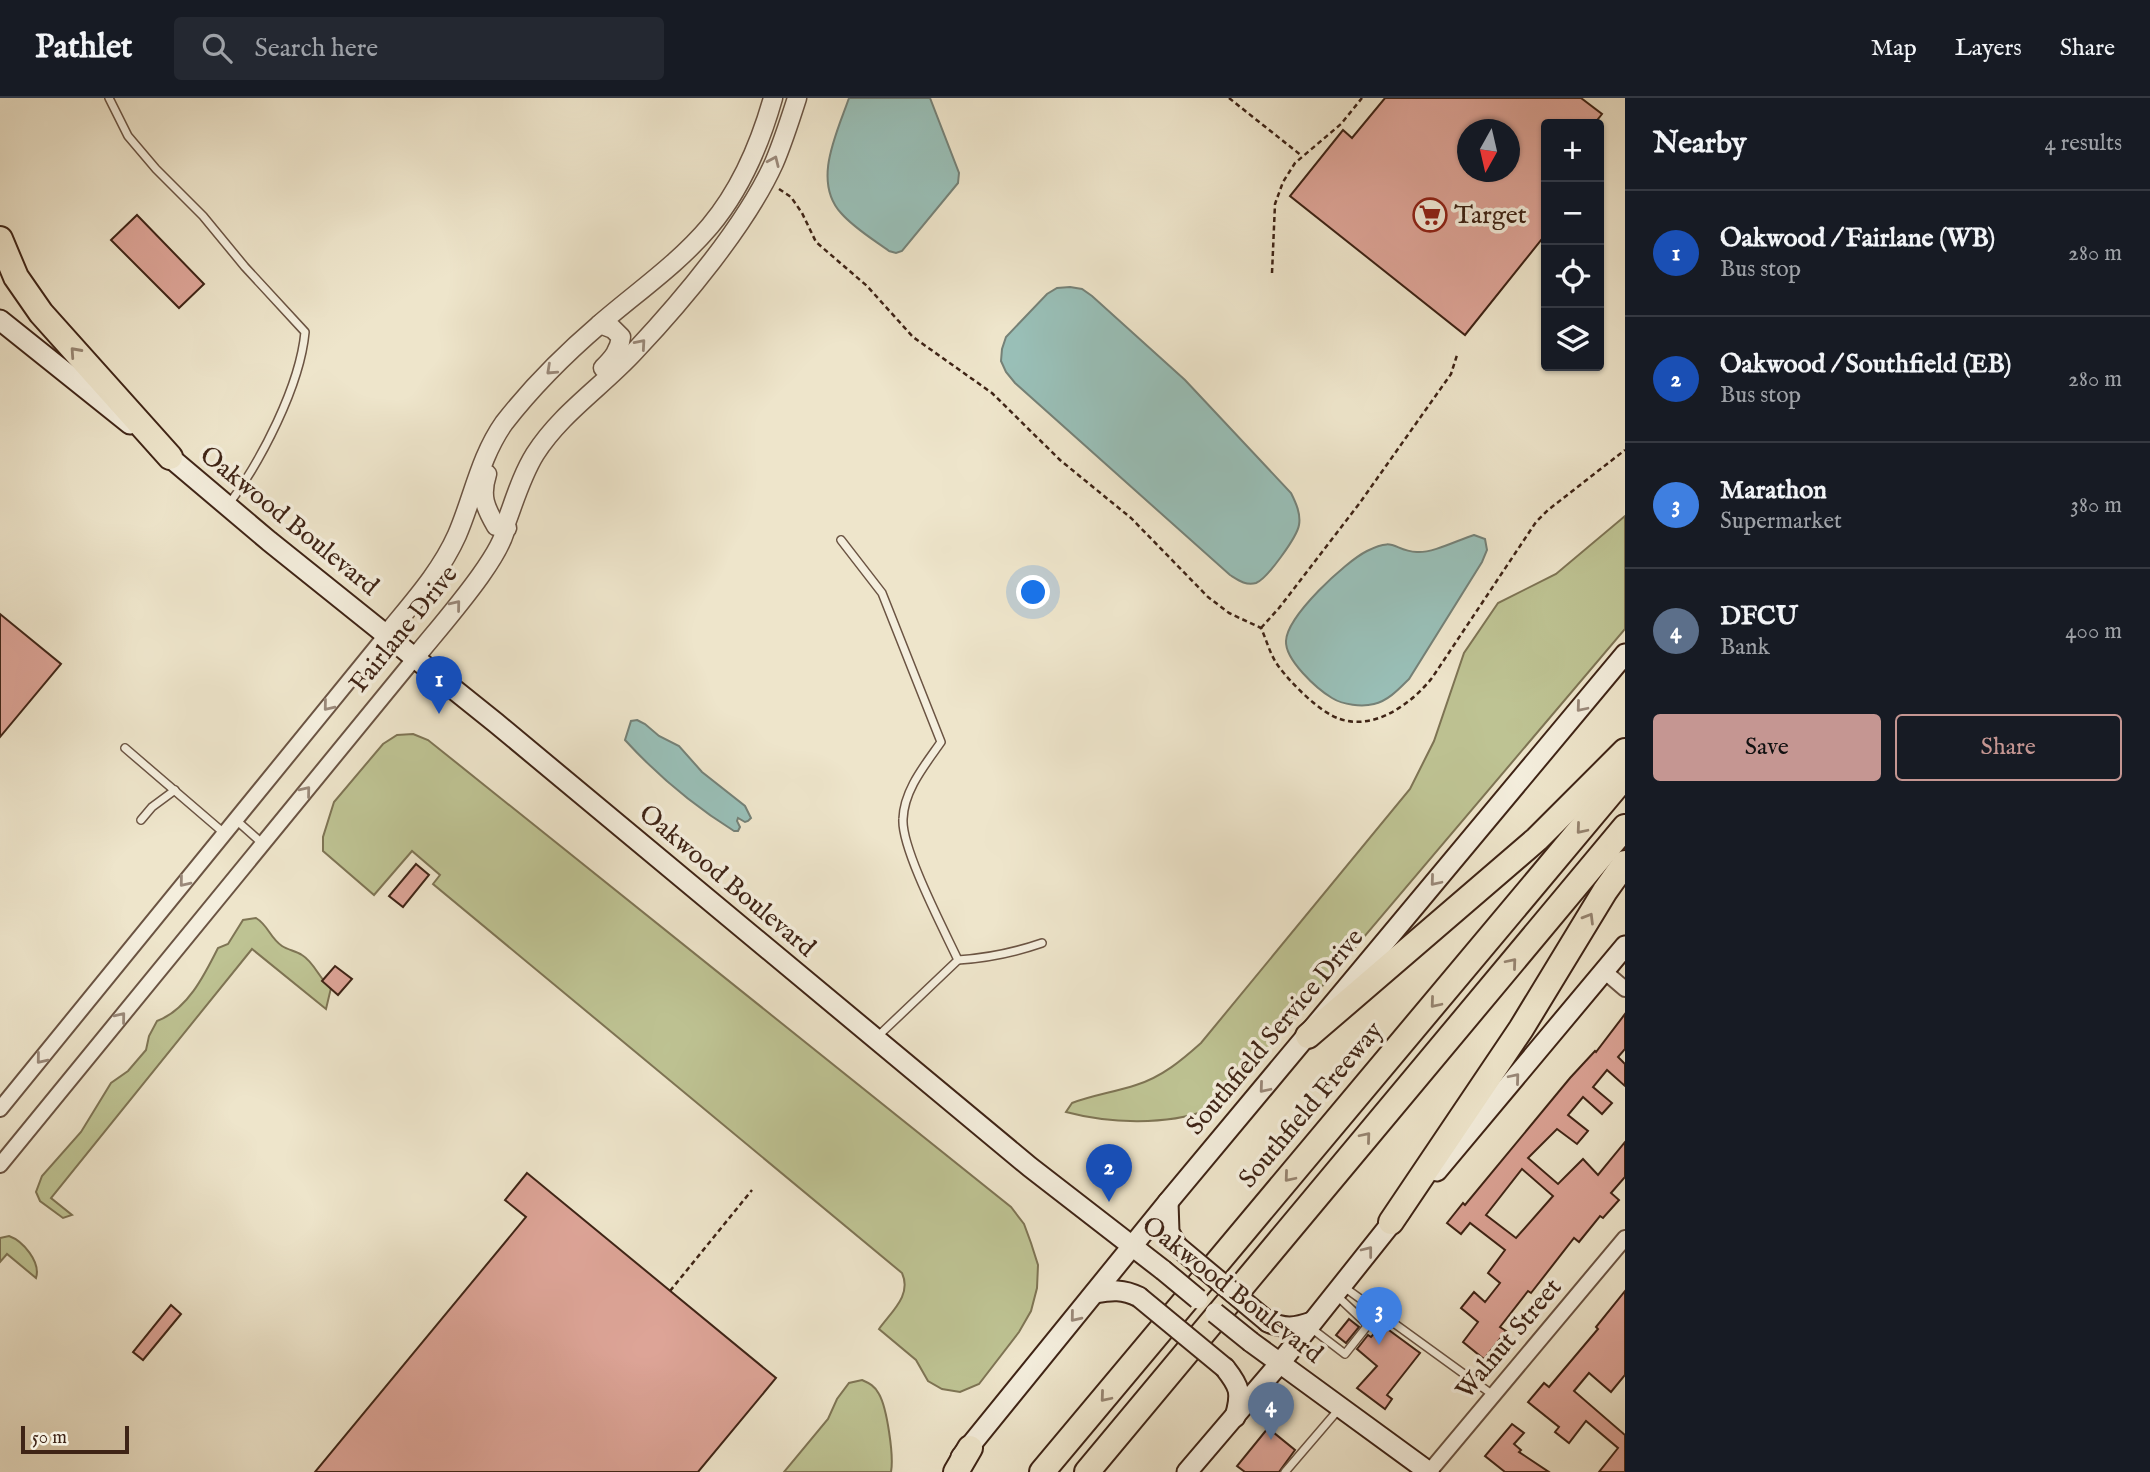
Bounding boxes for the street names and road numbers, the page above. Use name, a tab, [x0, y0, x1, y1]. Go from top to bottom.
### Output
street label: Oakwood Boulevard	[193, 439, 385, 603]
street label: Fairlane Drive	[343, 559, 465, 699]
street label: Oakwood Boulevard	[632, 797, 822, 965]
street label: Southfield Service Drive	[1179, 922, 1371, 1142]
street label: Southfield Freeway	[1232, 1015, 1390, 1195]
street label: Oakwood Boulevard	[1135, 1209, 1329, 1371]
street label: Walnut Street	[1449, 1272, 1569, 1406]

